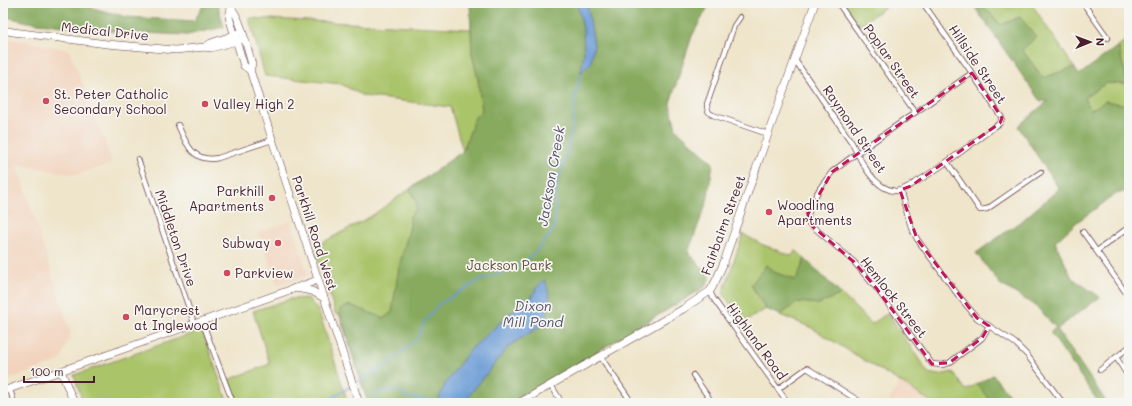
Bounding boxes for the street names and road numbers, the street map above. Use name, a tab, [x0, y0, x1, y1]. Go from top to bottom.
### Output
street label: Medical Drive	[60, 17, 150, 44]
street label: Poplar Street	[860, 20, 925, 101]
street label: Hillside Street	[946, 21, 1011, 107]
street label: Raymond Street	[820, 82, 891, 176]
street label: Fairbairn Street	[697, 172, 749, 277]
street label: Parkhill Road West	[289, 173, 342, 293]
street label: Middleton Drive	[152, 187, 201, 288]
street label: Hemlock Street	[857, 253, 932, 341]
street label: Highland Road	[724, 299, 791, 383]

